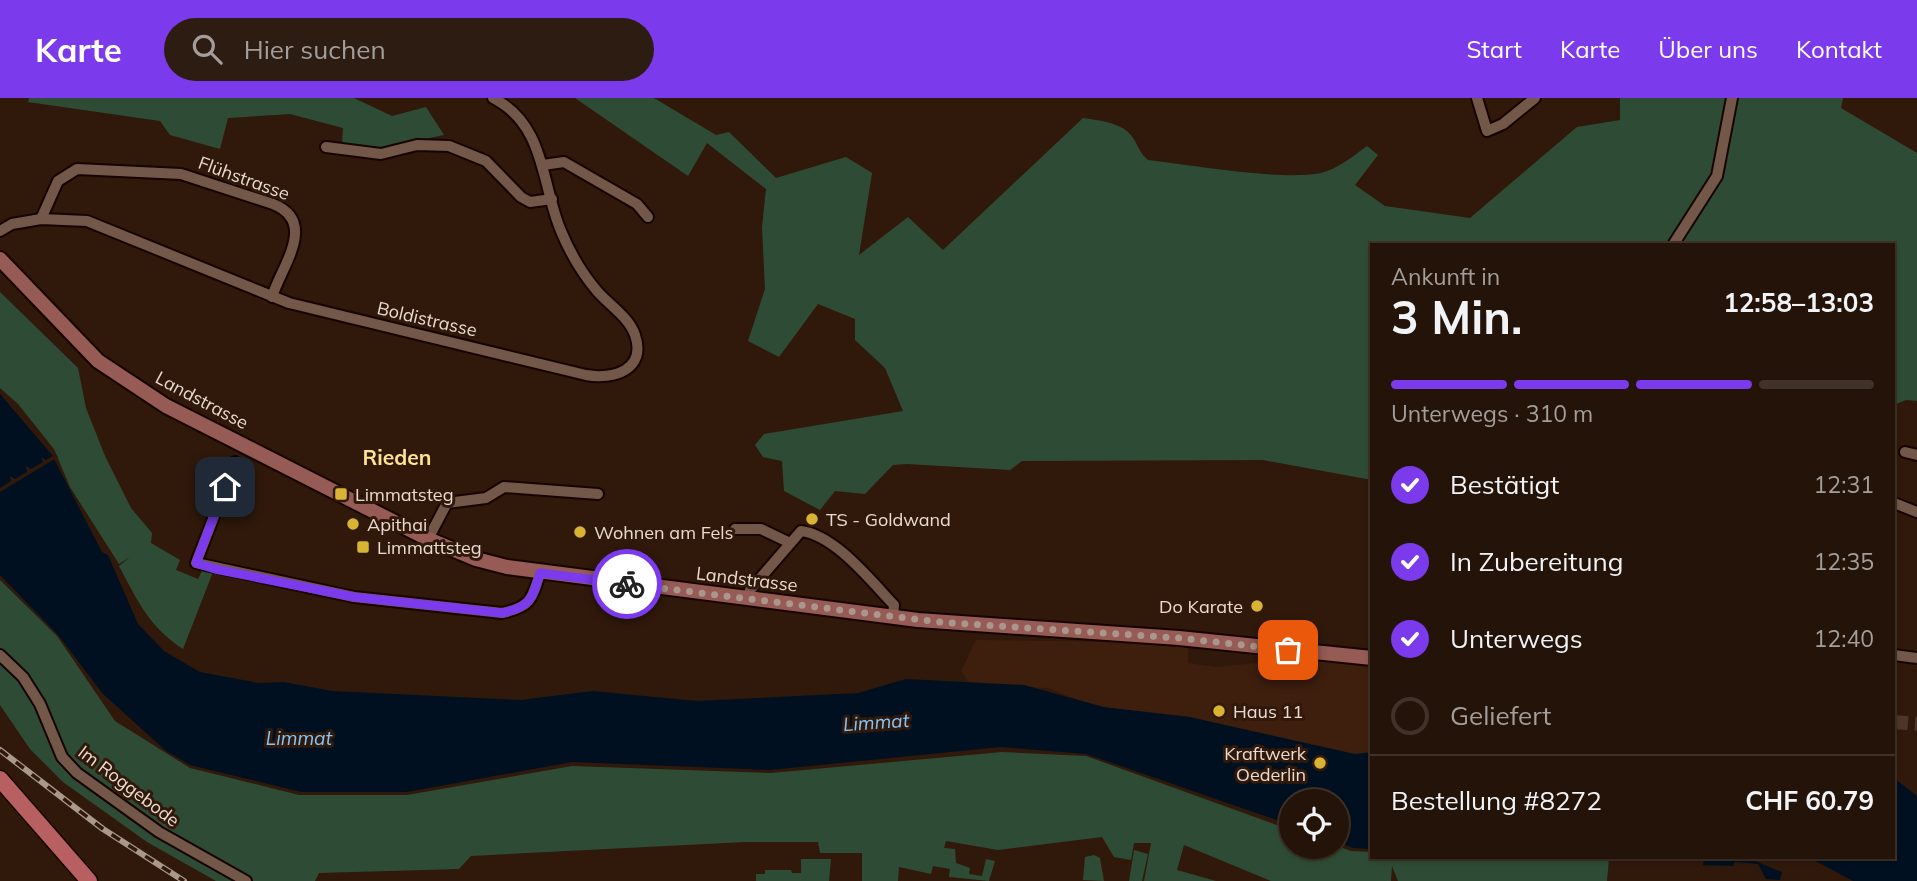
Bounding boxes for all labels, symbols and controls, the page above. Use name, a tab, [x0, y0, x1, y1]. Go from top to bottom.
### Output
search box	[164, 18, 654, 81]
text: Karte	[35, 29, 122, 70]
icon: search	[188, 30, 226, 68]
text: Hier suchen	[244, 33, 386, 66]
text: Start	[1466, 34, 1522, 64]
text: Karte	[1560, 34, 1620, 64]
text: Über uns	[1658, 34, 1758, 64]
text: Kontakt	[1796, 34, 1882, 64]
street label: Flühstrasse	[195, 151, 293, 205]
text: Ankunft in	[1391, 262, 1500, 291]
text: 12:58–13:03	[1723, 286, 1874, 319]
text: 3 Min.	[1391, 288, 1522, 346]
street label: Boldistrasse	[375, 296, 479, 342]
street label: Landstrasse	[152, 366, 252, 434]
text: Unterwegs · 310 m	[1391, 399, 1593, 428]
district label: Rieden	[363, 444, 431, 470]
pin	[195, 457, 255, 517]
icon: check	[1391, 466, 1429, 504]
icon: home	[206, 468, 244, 506]
text: Bestätigt	[1450, 468, 1559, 501]
text: 12:31	[1814, 470, 1874, 499]
place label: Limmatsteg	[355, 483, 454, 506]
marker: Limmatsteg	[333, 486, 349, 502]
place label: TS - Goldwand	[826, 508, 951, 531]
marker: TS - Goldwand	[804, 511, 820, 527]
place label: Apithai	[367, 513, 427, 536]
marker: Apithai	[345, 516, 361, 532]
place label: Wohnen am Fels	[594, 521, 734, 544]
marker: Wohnen am Fels	[572, 524, 588, 540]
place label: Limmattsteg	[377, 536, 482, 559]
marker: Limmattsteg	[355, 539, 371, 555]
icon: check	[1391, 543, 1429, 581]
text: In Zubereitung	[1450, 545, 1623, 578]
text: 12:35	[1814, 547, 1874, 576]
courier	[592, 549, 662, 619]
street label: Landstrasse	[695, 561, 799, 597]
icon: bike	[608, 565, 646, 603]
place label: Do Karate	[1159, 595, 1243, 618]
marker: Do Karate	[1249, 598, 1265, 614]
pin	[1258, 620, 1318, 680]
icon: check	[1391, 620, 1429, 658]
text: Unterwegs	[1450, 622, 1583, 655]
text: 12:40	[1814, 624, 1874, 653]
icon: bag	[1269, 631, 1307, 669]
text: Geliefert	[1450, 699, 1551, 732]
place label: Haus 11	[1233, 700, 1303, 723]
marker: Haus 11	[1211, 703, 1227, 719]
water label: Limmat	[842, 708, 911, 736]
water label: Limmat	[266, 726, 333, 750]
street label: Im Roggebode	[74, 740, 184, 832]
place label: Kraftwerk Oederlin	[1224, 742, 1307, 786]
marker: Kraftwerk Oederlin	[1312, 755, 1328, 771]
text: Bestellung #8272	[1391, 784, 1602, 817]
text: CHF 60.79	[1745, 784, 1874, 817]
map controls	[1279, 789, 1349, 859]
button: locate	[1279, 789, 1349, 859]

